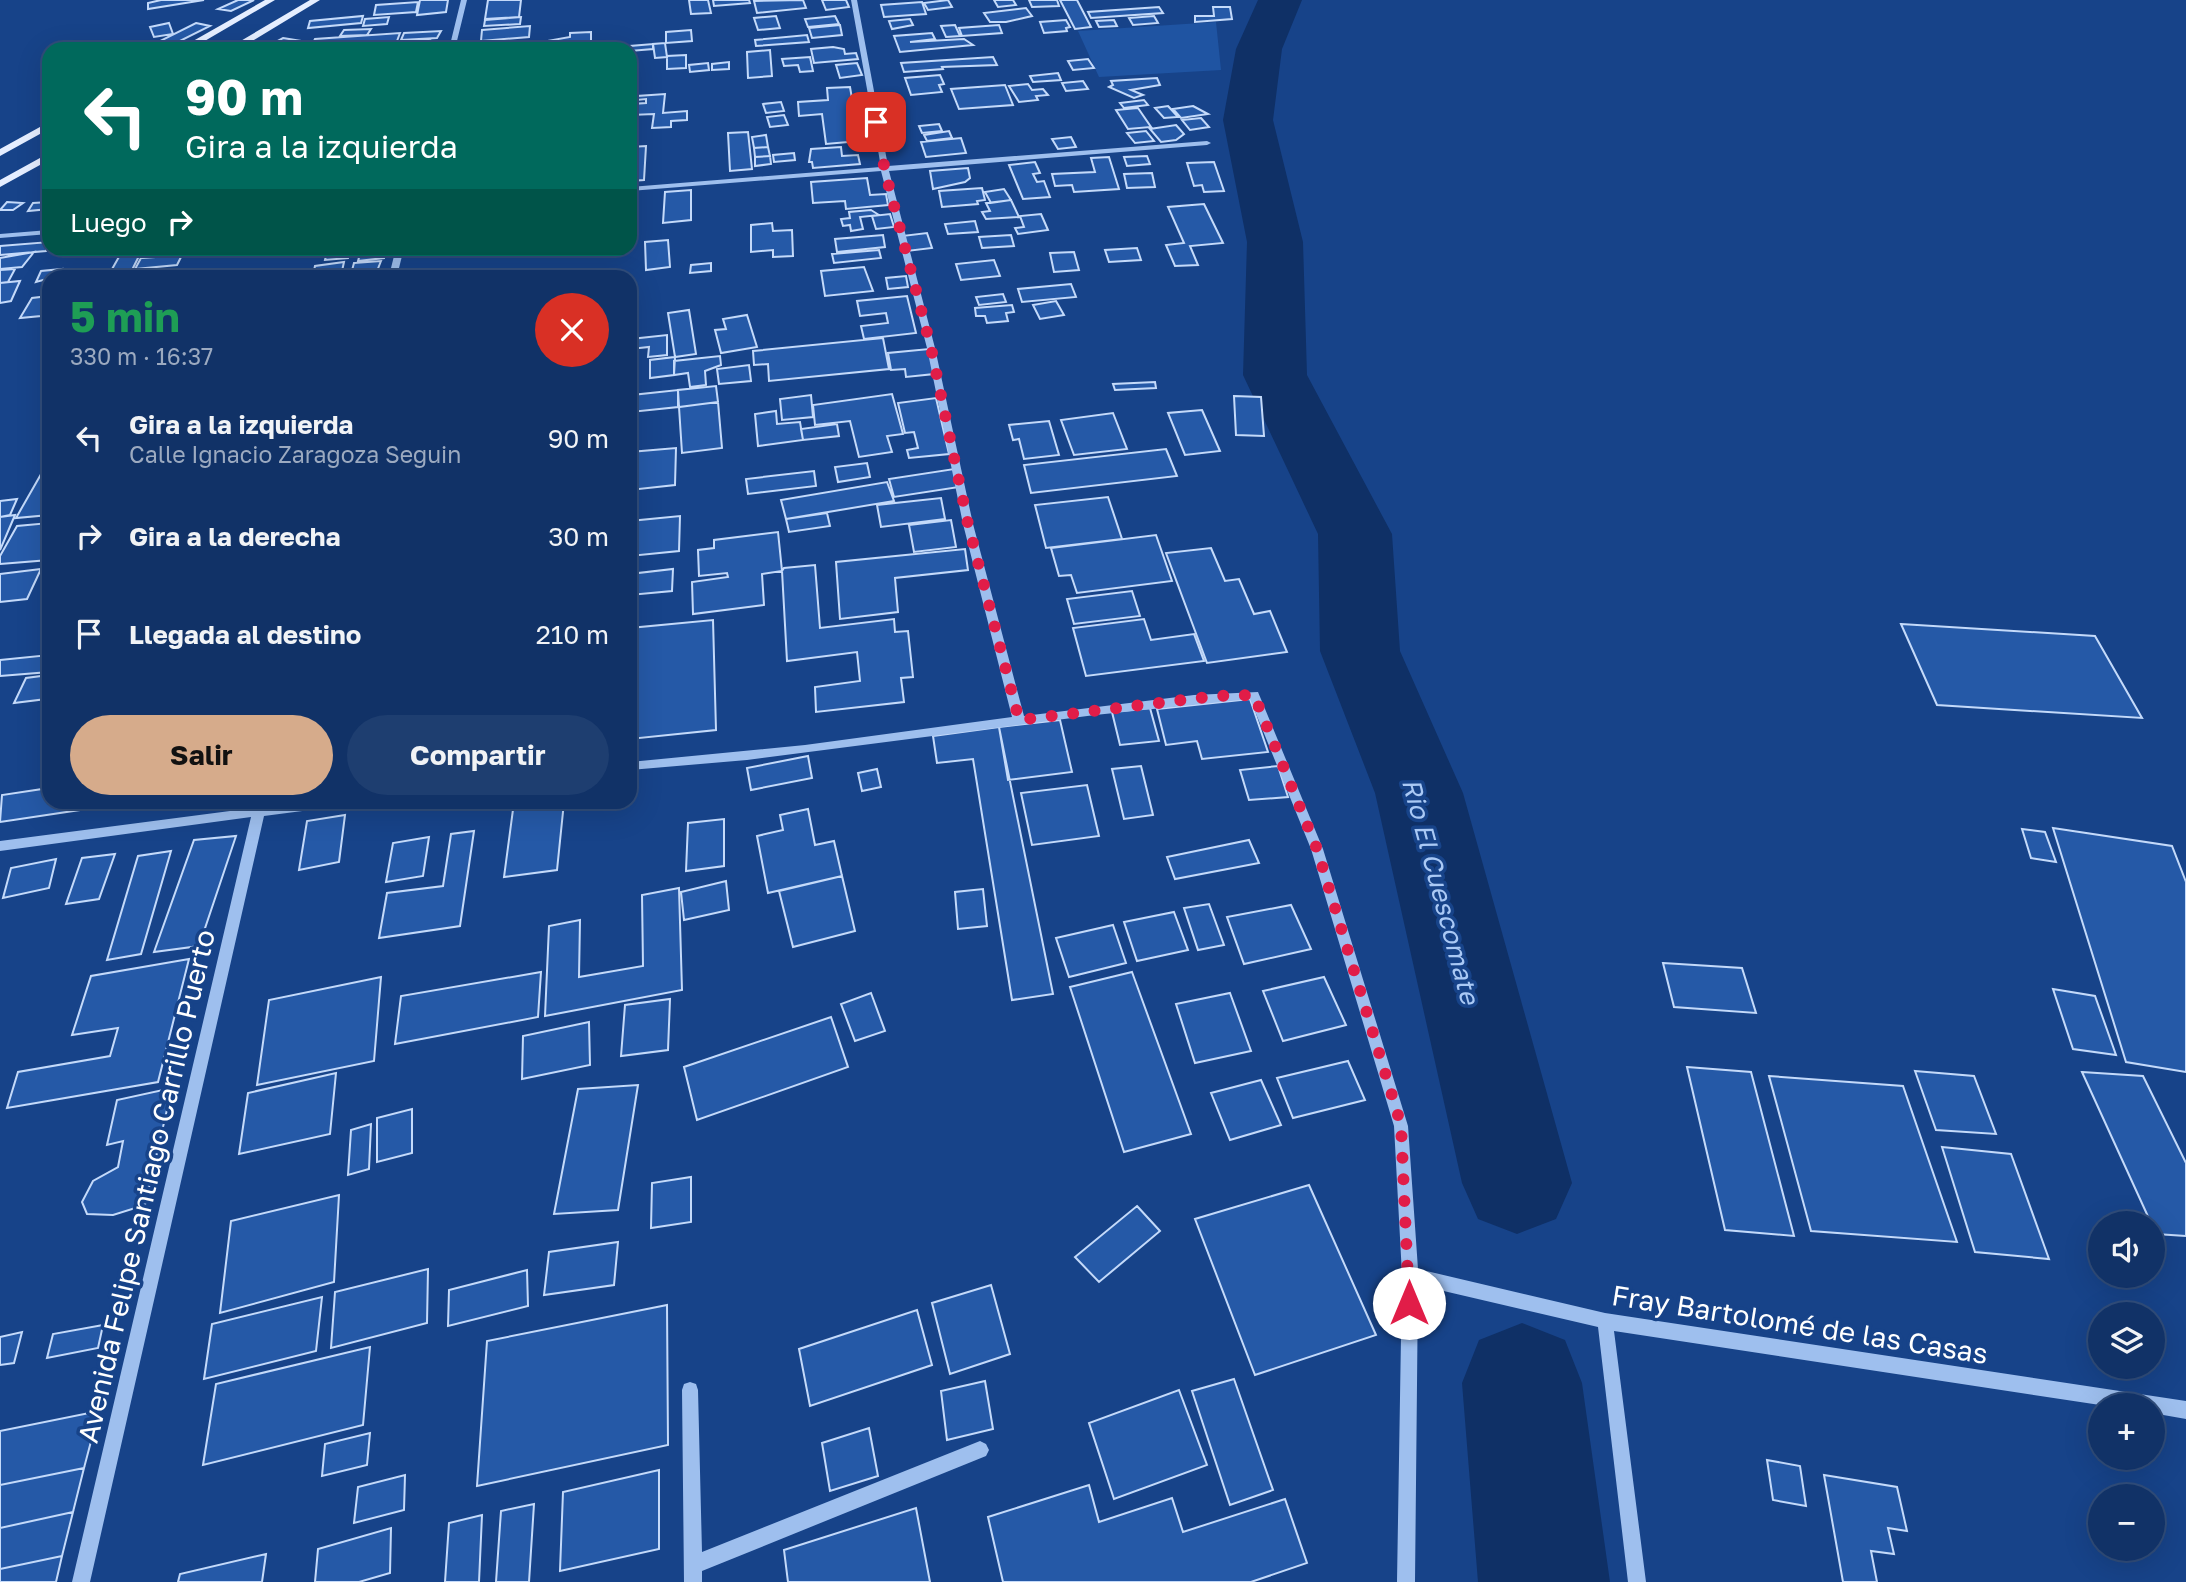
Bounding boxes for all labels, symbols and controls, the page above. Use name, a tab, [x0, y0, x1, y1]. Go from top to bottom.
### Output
text: 90 m	[185, 67, 303, 126]
icon: left	[70, 70, 161, 161]
pin	[846, 92, 906, 152]
icon: arrive	[857, 103, 895, 141]
text: Gira a la izquierda	[185, 127, 458, 165]
icon: right	[161, 203, 199, 241]
text: Luego	[70, 207, 147, 238]
text: 5 min	[70, 291, 180, 341]
button: close	[535, 293, 609, 367]
text: 330 m · 16:37	[70, 342, 213, 370]
text: Gira a la izquierda	[129, 409, 353, 440]
icon: left	[70, 419, 108, 457]
text: 90 m	[548, 423, 609, 454]
text: Calle Ignacio Zaragoza Seguin	[129, 440, 461, 468]
icon: right	[70, 517, 108, 555]
text: Gira a la derecha	[129, 521, 341, 552]
text: 30 m	[548, 521, 609, 552]
icon: arrive	[70, 615, 108, 653]
text: Llegada al destino	[129, 619, 361, 650]
text: 210 m	[536, 619, 609, 650]
button: Salir	[70, 715, 333, 795]
button: Compartir	[347, 715, 609, 795]
water label: Rio El Cuescomate	[1396, 775, 1487, 1009]
street label: Avenida Felipe Santiago Carrillo Puerto	[71, 926, 221, 1446]
map controls	[2088, 1211, 2165, 1561]
button: sound	[2088, 1211, 2165, 1288]
position arrow	[1372, 1266, 1446, 1340]
street label: Fray Bartolomé de las Casas	[1610, 1278, 1990, 1370]
button: layers	[2088, 1302, 2165, 1379]
button: +	[2088, 1393, 2165, 1470]
button: −	[2088, 1484, 2165, 1561]

